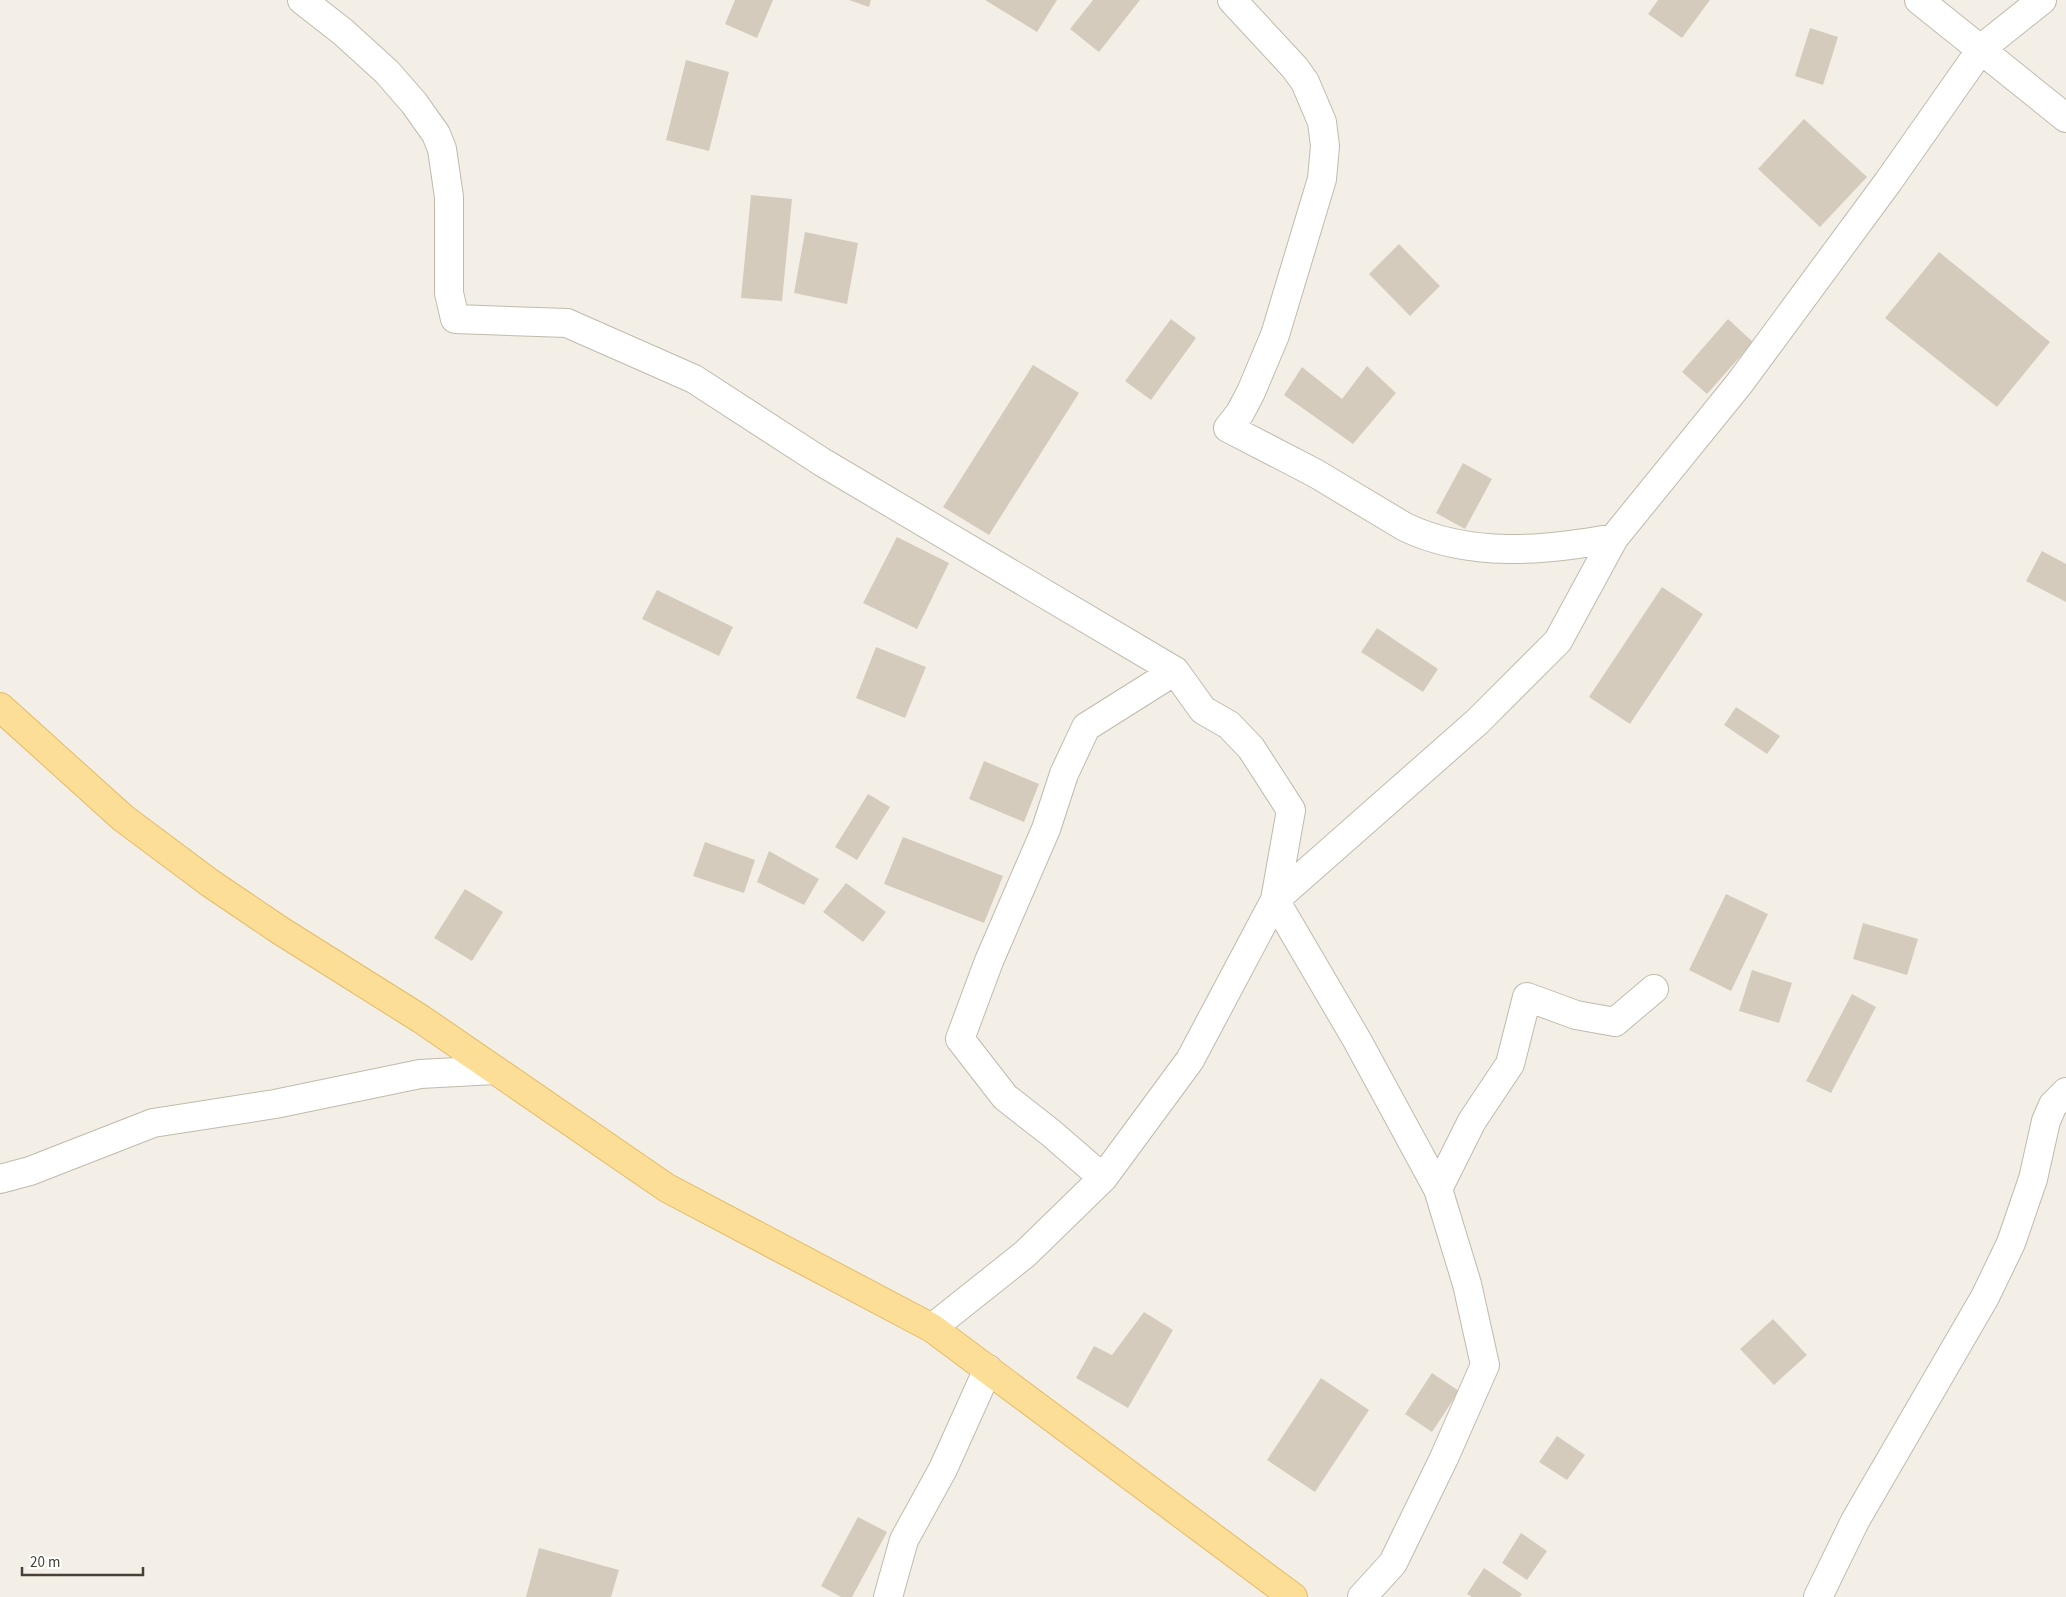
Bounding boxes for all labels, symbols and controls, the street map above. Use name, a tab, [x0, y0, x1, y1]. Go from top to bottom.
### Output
scale bar	[22, 1544, 144, 1576]
text: 20 m	[30, 1552, 60, 1573]

